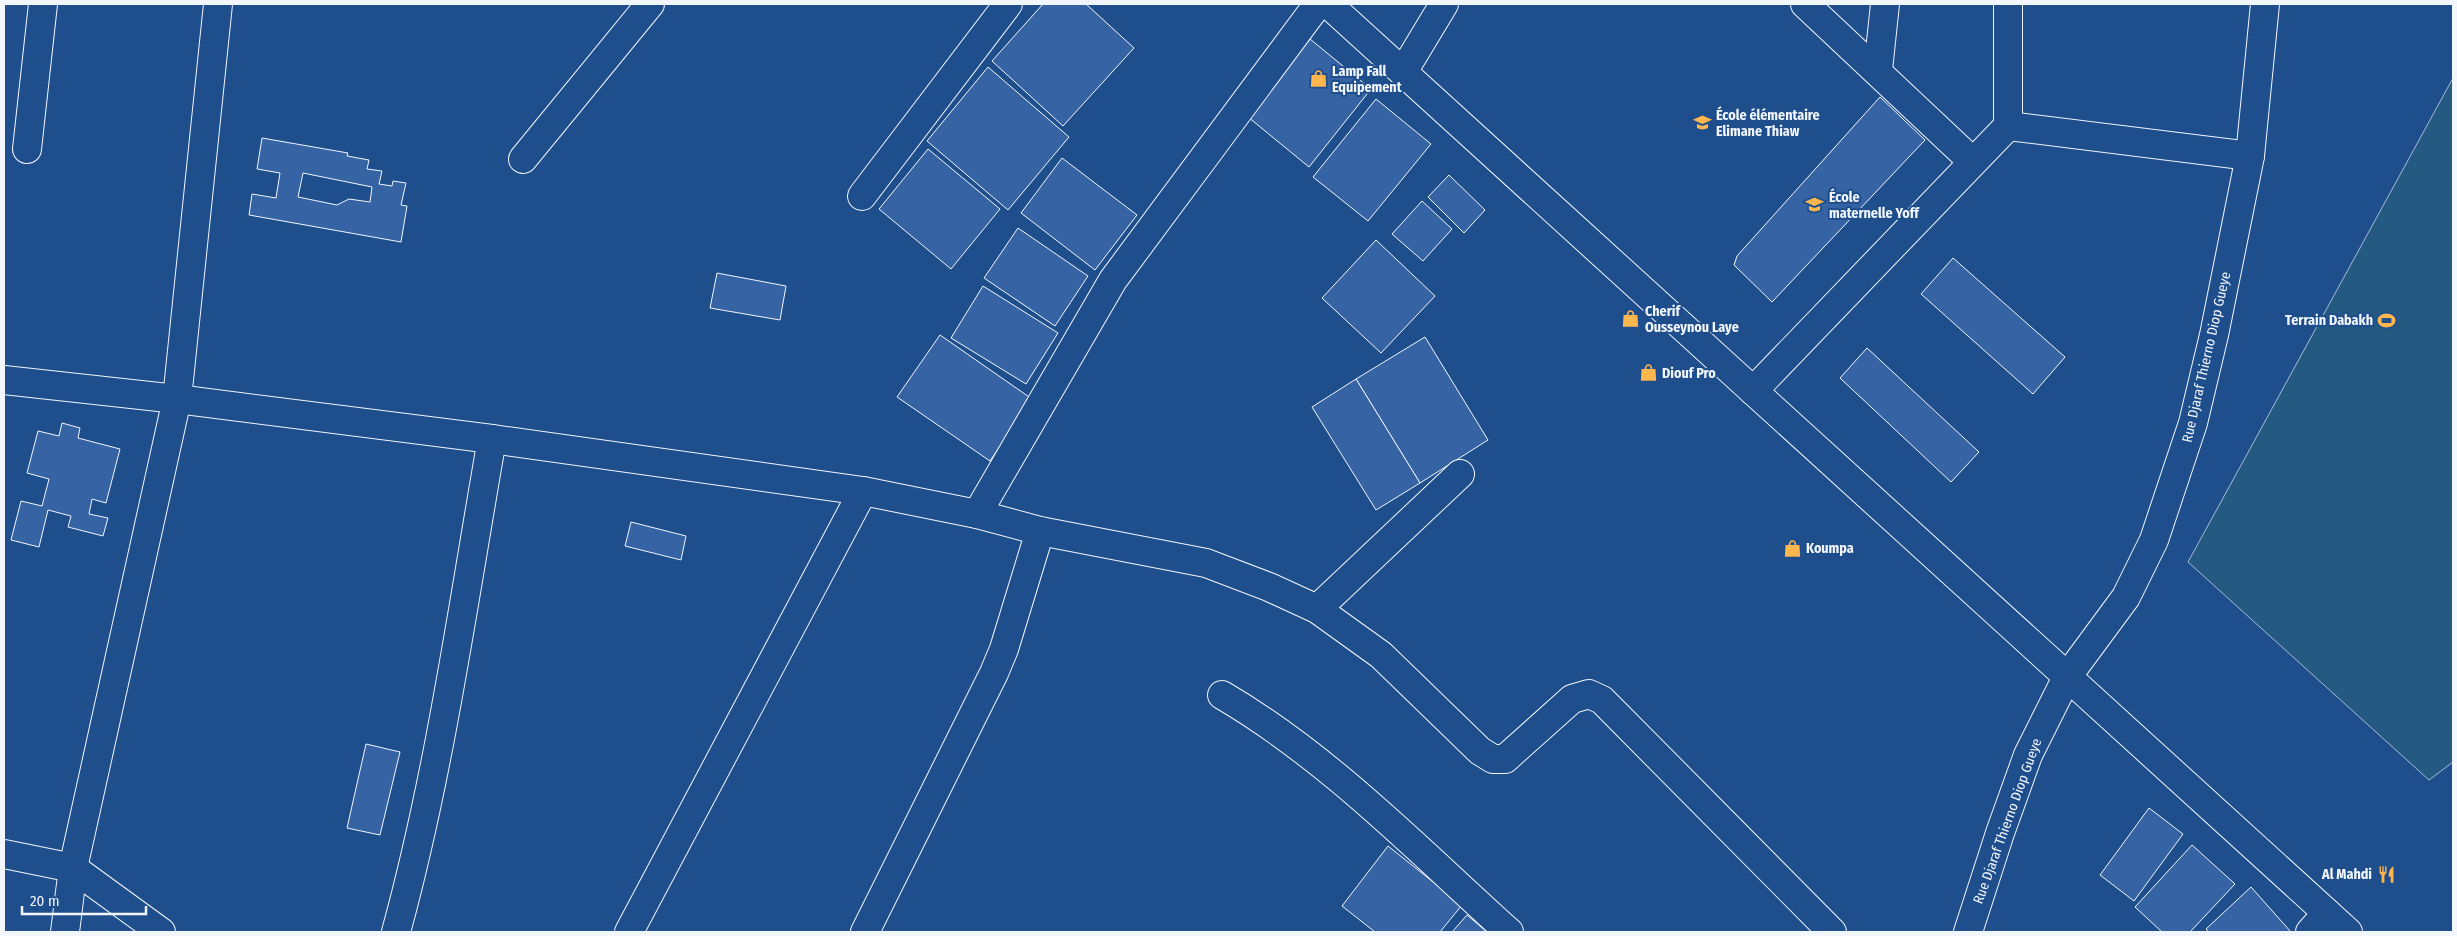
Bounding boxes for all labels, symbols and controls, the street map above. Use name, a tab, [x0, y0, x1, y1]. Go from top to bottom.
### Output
place label: Lamp Fall Equipement	[1332, 63, 1403, 96]
shop icon: Lamp Fall Equipement	[1308, 69, 1328, 89]
place label: École élémentaire Elimane Thiaw	[1716, 106, 1820, 140]
school or university icon: École élémentaire Elimane Thiaw	[1692, 113, 1712, 133]
place label: École maternelle Yoff	[1829, 188, 1920, 222]
school or university icon: École maternelle Yoff	[1805, 195, 1825, 215]
street label: Rue Djaraf Thierno Diop Gueye	[2179, 270, 2234, 444]
place label: Cherif Ousseynou Laye	[1645, 303, 1739, 336]
shop icon: Cherif Ousseynou Laye	[1621, 309, 1641, 329]
sports icon: Terrain Dabakh	[2377, 310, 2397, 330]
place label: Terrain Dabakh	[2285, 312, 2373, 329]
shop icon: Diouf Pro	[1638, 363, 1658, 383]
place label: Diouf Pro	[1662, 365, 1716, 382]
shop icon: Koumpa	[1782, 538, 1802, 558]
place label: Koumpa	[1806, 540, 1854, 557]
street label: Rue Djaraf Thierno Diop Gueye	[1970, 736, 2045, 906]
restaurant icon: Al Mahdi	[2376, 864, 2396, 884]
place label: Al Mahdi	[2321, 866, 2372, 883]
scale bar	[22, 884, 146, 916]
text: 20 m	[30, 892, 60, 910]

